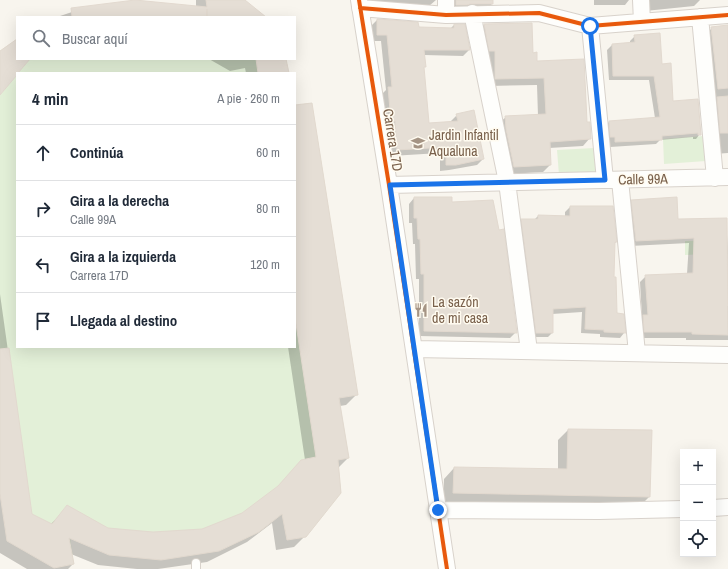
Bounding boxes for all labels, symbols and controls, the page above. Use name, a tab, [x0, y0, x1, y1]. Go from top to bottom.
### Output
search box	[16, 16, 296, 60]
route start	[581, 17, 599, 35]
icon: search	[30, 27, 52, 49]
text: Buscar aquí	[62, 28, 128, 49]
text: 4 min	[32, 87, 68, 110]
text: A pie · 260 m	[217, 90, 280, 107]
street label: Carrera 17D	[379, 107, 407, 173]
place label: Jardin Infantil Aqualuna	[428, 126, 499, 160]
school or university icon: Jardin Infantil Aqualuna	[410, 135, 426, 151]
icon: ahead	[32, 142, 54, 164]
text: Continúa	[70, 142, 123, 163]
text: 60 m	[256, 144, 280, 161]
street label: Calle 99A	[618, 170, 668, 188]
text: Gira a la derecha	[70, 190, 169, 211]
icon: right	[32, 198, 54, 220]
text: 80 m	[256, 200, 280, 217]
text: Calle 99A	[70, 211, 116, 228]
text: Gira a la izquierda	[70, 246, 176, 267]
icon: left	[32, 254, 54, 276]
text: 120 m	[250, 256, 280, 273]
text: Carrera 17D	[70, 267, 129, 284]
place label: La sazón de mi casa	[432, 293, 489, 327]
restaurant icon: La sazón de mi casa	[413, 302, 429, 318]
icon: arrive	[32, 310, 54, 332]
text: Llegada al destino	[70, 310, 177, 331]
map controls	[680, 449, 716, 557]
button: +	[680, 449, 716, 485]
button: −	[680, 485, 716, 521]
route end	[429, 501, 447, 519]
button: locate	[680, 521, 716, 557]

